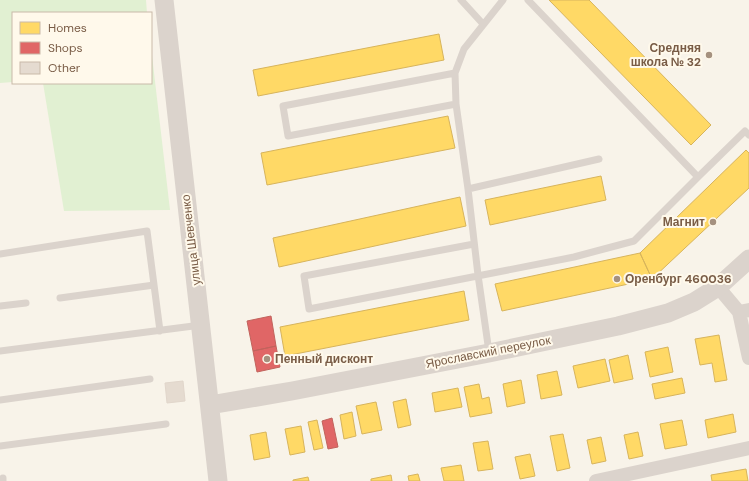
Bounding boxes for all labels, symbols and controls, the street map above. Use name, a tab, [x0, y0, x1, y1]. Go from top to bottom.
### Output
legend	[12, 12, 152, 84]
text: Homes	[48, 20, 87, 36]
text: Shops	[48, 40, 83, 56]
place label: Средняя школа № 32	[631, 40, 701, 70]
marker: Средняя школа № 32	[704, 50, 714, 60]
text: Other	[48, 60, 81, 76]
street label: улица Шевченко	[177, 193, 205, 286]
place label: Магнит	[663, 214, 705, 230]
marker: Магнит	[708, 217, 718, 227]
place label: Оренбург 460036	[625, 271, 732, 287]
marker: Оренбург 460036	[612, 274, 622, 284]
street label: Ярославский переулок	[424, 332, 553, 372]
place label: Пенный дисконт	[275, 351, 373, 367]
marker: Пенный дисконт	[262, 354, 272, 364]

